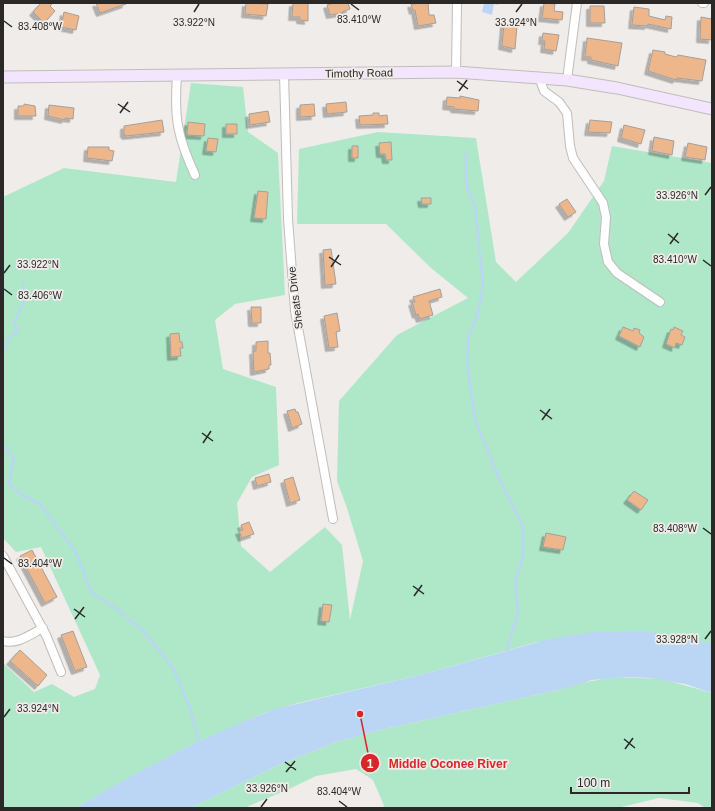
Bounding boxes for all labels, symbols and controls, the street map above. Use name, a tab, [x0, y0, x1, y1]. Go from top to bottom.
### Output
text: 83.410°W	[337, 14, 382, 25]
text: 33.922°N	[173, 17, 215, 28]
text: 33.924°N	[495, 17, 537, 28]
text: 83.408°W	[18, 21, 63, 32]
street label: Timothy Road	[325, 66, 393, 80]
text: 33.926°N	[656, 190, 698, 201]
text: 83.410°W	[653, 254, 698, 265]
text: 33.922°N	[17, 259, 59, 270]
street label: Sheats Drive	[285, 266, 305, 330]
text: 83.406°W	[18, 290, 63, 301]
text: 83.408°W	[653, 523, 698, 534]
text: 83.404°W	[18, 558, 63, 569]
text: 33.928°N	[656, 634, 698, 645]
text: 33.924°N	[17, 703, 59, 714]
callout: Middle Oconee River	[360, 751, 515, 775]
text: 1	[367, 757, 374, 771]
text: Middle Oconee River	[389, 757, 508, 771]
scale bar	[571, 769, 689, 795]
text: 100 m	[577, 776, 610, 790]
text: 33.926°N	[246, 783, 288, 794]
text: 83.404°W	[317, 786, 362, 797]

